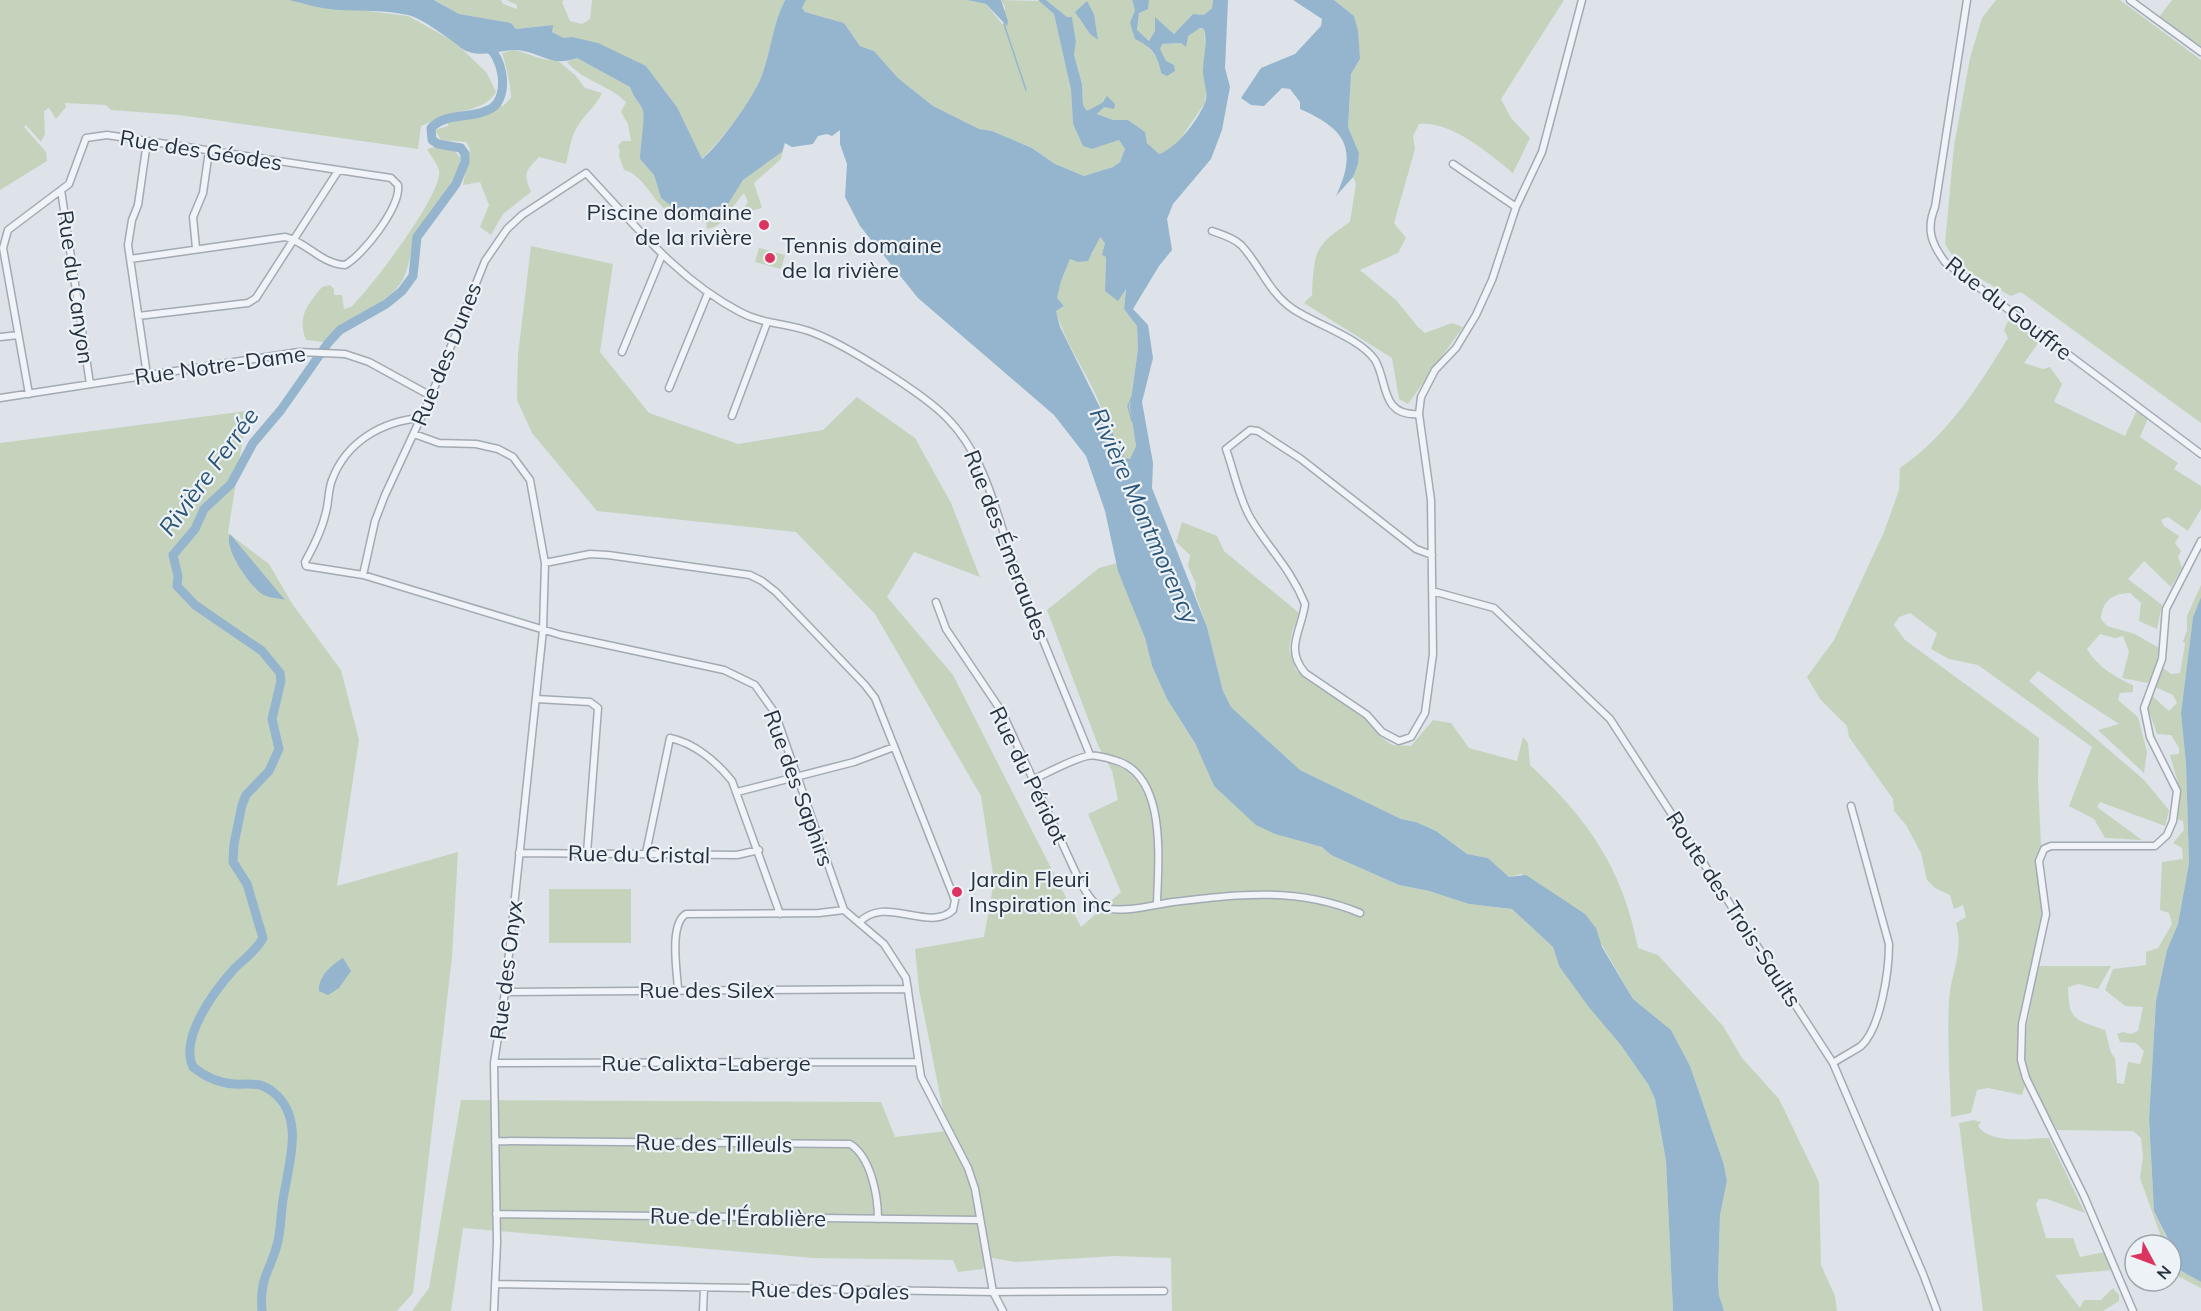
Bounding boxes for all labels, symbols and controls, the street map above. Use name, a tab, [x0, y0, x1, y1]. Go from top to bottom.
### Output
street label: Rue des Géodes	[118, 123, 284, 177]
place label: Piscine domaine de la rivière	[586, 198, 752, 251]
street label: Rue du Canyon	[51, 208, 101, 366]
marker: Piscine domaine de la rivière	[757, 218, 771, 232]
place label: Tennis domaine de la rivière	[782, 231, 942, 284]
street label: Rue du Gouffre	[1940, 250, 2078, 366]
marker: Tennis domaine de la rivière	[763, 251, 777, 265]
street label: Rue des Dunes	[404, 278, 488, 430]
street label: Rue Notre-Dame	[133, 339, 307, 391]
water label: Rivière Ferrée	[152, 401, 265, 541]
water label: Rivière Montmorency	[1084, 403, 1207, 630]
street label: Rue des Émeraudes	[958, 446, 1056, 644]
street label: Rue du Péridot	[984, 702, 1075, 849]
street label: Rue des Saphirs	[758, 706, 840, 870]
street label: Route des Trois-Saults	[1660, 806, 1808, 1012]
street label: Rue du Cristal	[568, 839, 710, 869]
place label: Jardin Fleuri Inspiration inc	[969, 865, 1111, 918]
marker: Jardin Fleuri Inspiration inc	[950, 885, 964, 899]
street label: Rue des Onyx	[484, 898, 528, 1041]
street label: Rue des Silex	[639, 976, 775, 1004]
street label: Rue Calixta-Laberge	[601, 1049, 811, 1077]
street label: Rue des Tilleuls	[635, 1128, 793, 1158]
street label: Rue de l'Érablière	[650, 1201, 826, 1233]
north arrow	[2123, 1233, 2183, 1293]
text: N	[2153, 1262, 2176, 1284]
street label: Rue des Opales	[750, 1275, 910, 1305]

